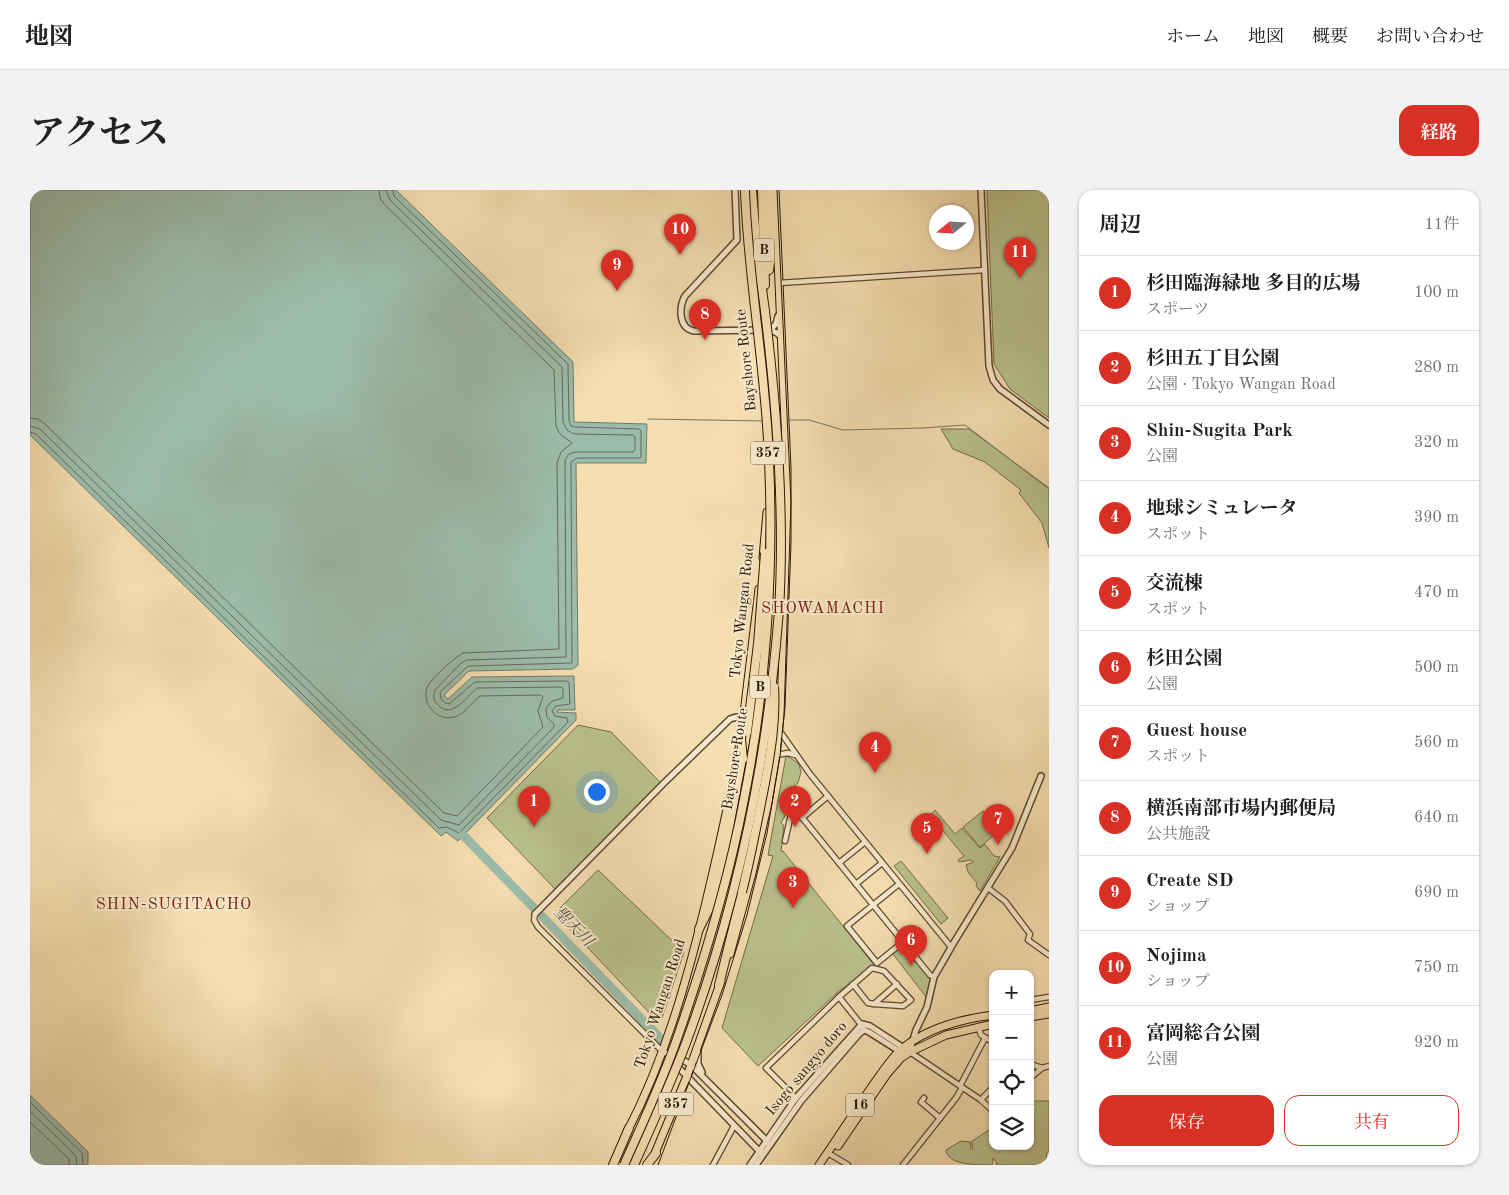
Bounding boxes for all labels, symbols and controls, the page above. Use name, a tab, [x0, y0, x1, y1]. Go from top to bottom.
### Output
text: 地図	[25, 26, 73, 50]
text: ホーム	[1166, 28, 1220, 46]
text: 地図	[1248, 28, 1284, 46]
text: 概要	[1312, 28, 1348, 46]
text: お問い合わせ	[1376, 28, 1484, 46]
button: 経路	[1399, 105, 1479, 156]
text: アクセス	[30, 117, 169, 152]
north arrow	[929, 205, 974, 250]
pin: 10	[664, 214, 696, 255]
text: 周辺	[1099, 215, 1141, 236]
text: 11件	[1424, 217, 1459, 233]
pin: 11	[1004, 237, 1036, 278]
road number: B	[754, 238, 774, 262]
pin: 9	[601, 250, 633, 291]
text: 杉田臨海緑地 多目的広場	[1146, 275, 1360, 294]
text: 1	[1110, 285, 1120, 301]
text: 100 m	[1414, 285, 1459, 301]
pin: 8	[689, 299, 721, 340]
text: スポーツ	[1146, 302, 1209, 318]
street label: Bayshore Route	[734, 308, 760, 412]
text: 杉田五丁目公園	[1146, 350, 1279, 369]
text: 2	[1110, 360, 1120, 376]
text: 280 m	[1414, 360, 1459, 376]
text: 公園 · Tokyo Wangan Road	[1146, 377, 1336, 393]
text: Shin-Sugita Park	[1146, 422, 1293, 441]
text: 3	[1110, 435, 1120, 451]
text: 320 m	[1414, 435, 1459, 451]
road number: 357	[750, 442, 786, 464]
text: 公園	[1146, 449, 1178, 465]
text: 地球シミュレータ	[1146, 500, 1298, 519]
text: 4	[1110, 510, 1120, 526]
text: 390 m	[1414, 510, 1459, 526]
text: スポット	[1146, 527, 1210, 543]
street label: Tokyo Wangan Road	[728, 543, 758, 679]
text: 交流棟	[1146, 575, 1203, 594]
text: 5	[1110, 585, 1120, 601]
text: 470 m	[1414, 585, 1459, 601]
district label: SHOWAMACHI	[761, 601, 885, 617]
text: スポット	[1146, 602, 1210, 618]
text: 杉田公園	[1146, 650, 1222, 669]
text: 6	[1110, 660, 1120, 676]
text: 500 m	[1414, 660, 1459, 676]
road number: B	[750, 676, 770, 698]
text: 公園	[1146, 677, 1178, 693]
street label: Bayshore Route	[721, 707, 751, 811]
text: Guest house	[1146, 722, 1247, 741]
pin: 4	[859, 732, 891, 773]
text: 7	[1110, 735, 1120, 751]
text: 560 m	[1414, 735, 1459, 751]
text: スポット	[1146, 749, 1210, 765]
your location	[584, 779, 610, 805]
pin: 1	[518, 786, 550, 827]
pin: 2	[779, 786, 811, 827]
text: 横浜南部市場内郵便局	[1146, 800, 1336, 819]
pin: 7	[982, 804, 1014, 845]
text: 8	[1110, 810, 1120, 826]
text: 640 m	[1414, 810, 1459, 826]
pin: 5	[911, 813, 943, 854]
text: 公共施設	[1146, 827, 1210, 843]
pin: 3	[777, 867, 809, 908]
text: Create SD	[1146, 872, 1233, 891]
text: 9	[1110, 885, 1120, 901]
text: 690 m	[1414, 885, 1459, 901]
district label: SHIN-SUGITACHO	[96, 897, 252, 913]
text: ショップ	[1146, 899, 1210, 915]
water label: 聖天川	[551, 903, 598, 951]
pin: 6	[895, 925, 927, 966]
street label: Tokyo Wangan Road	[633, 937, 689, 1071]
text: Nojima	[1146, 947, 1207, 966]
text: 10	[1106, 960, 1124, 976]
text: 750 m	[1414, 960, 1459, 976]
map controls	[989, 970, 1034, 1150]
button: +	[989, 970, 1034, 1015]
text: ショップ	[1146, 974, 1210, 990]
button: −	[989, 1015, 1034, 1060]
street label: Isogo sangyo doro	[764, 1019, 850, 1119]
text: 富岡総合公園	[1146, 1025, 1260, 1044]
text: 11	[1106, 1035, 1124, 1051]
text: 920 m	[1414, 1035, 1459, 1051]
text: 公園	[1146, 1052, 1178, 1068]
button: locate	[989, 1060, 1034, 1105]
road number: 357	[658, 1092, 694, 1116]
road number: 16	[846, 1094, 874, 1116]
button: 保存	[1099, 1095, 1274, 1146]
button: 共有	[1284, 1095, 1459, 1146]
button: layers	[989, 1105, 1034, 1150]

